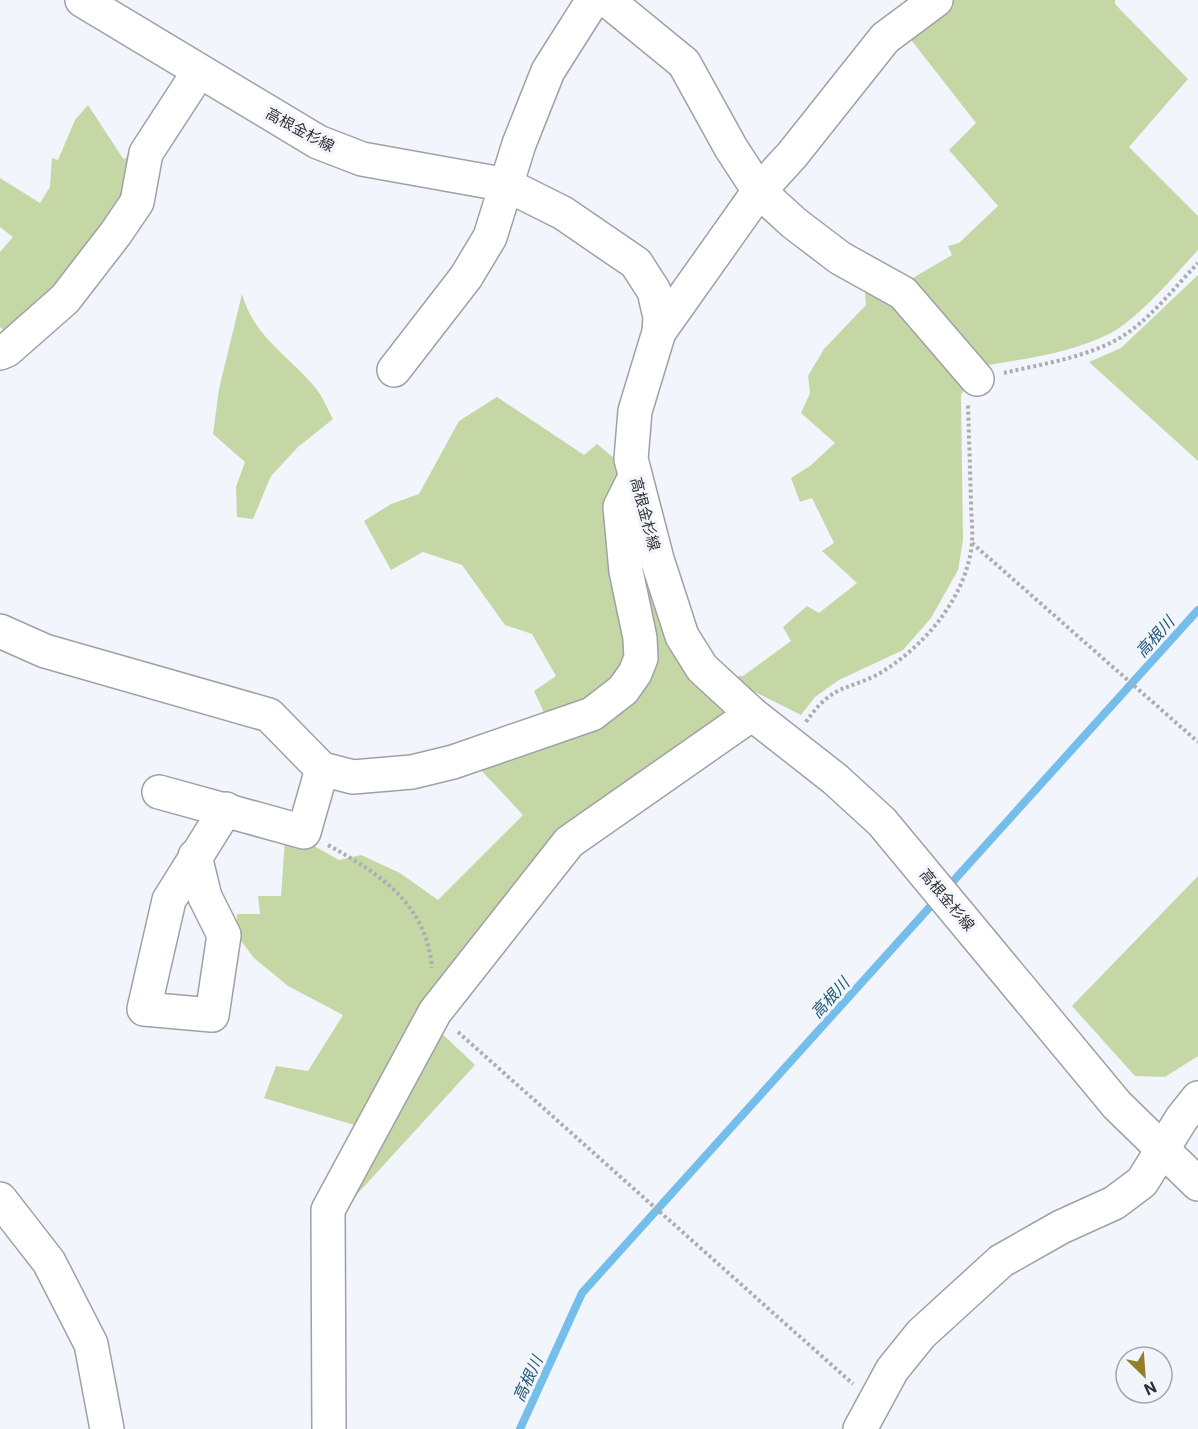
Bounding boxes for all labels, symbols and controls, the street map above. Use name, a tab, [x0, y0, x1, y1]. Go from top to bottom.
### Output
street label: 高根金杉線	[263, 104, 337, 156]
street label: 高根金杉線	[627, 475, 663, 553]
water label: 高根川	[1132, 611, 1179, 661]
street label: 高根金杉線	[916, 865, 978, 935]
water label: 高根川	[807, 972, 854, 1022]
north arrow	[1114, 1345, 1174, 1405]
water label: 高根川	[509, 1351, 548, 1405]
text: N	[1141, 1377, 1159, 1399]

